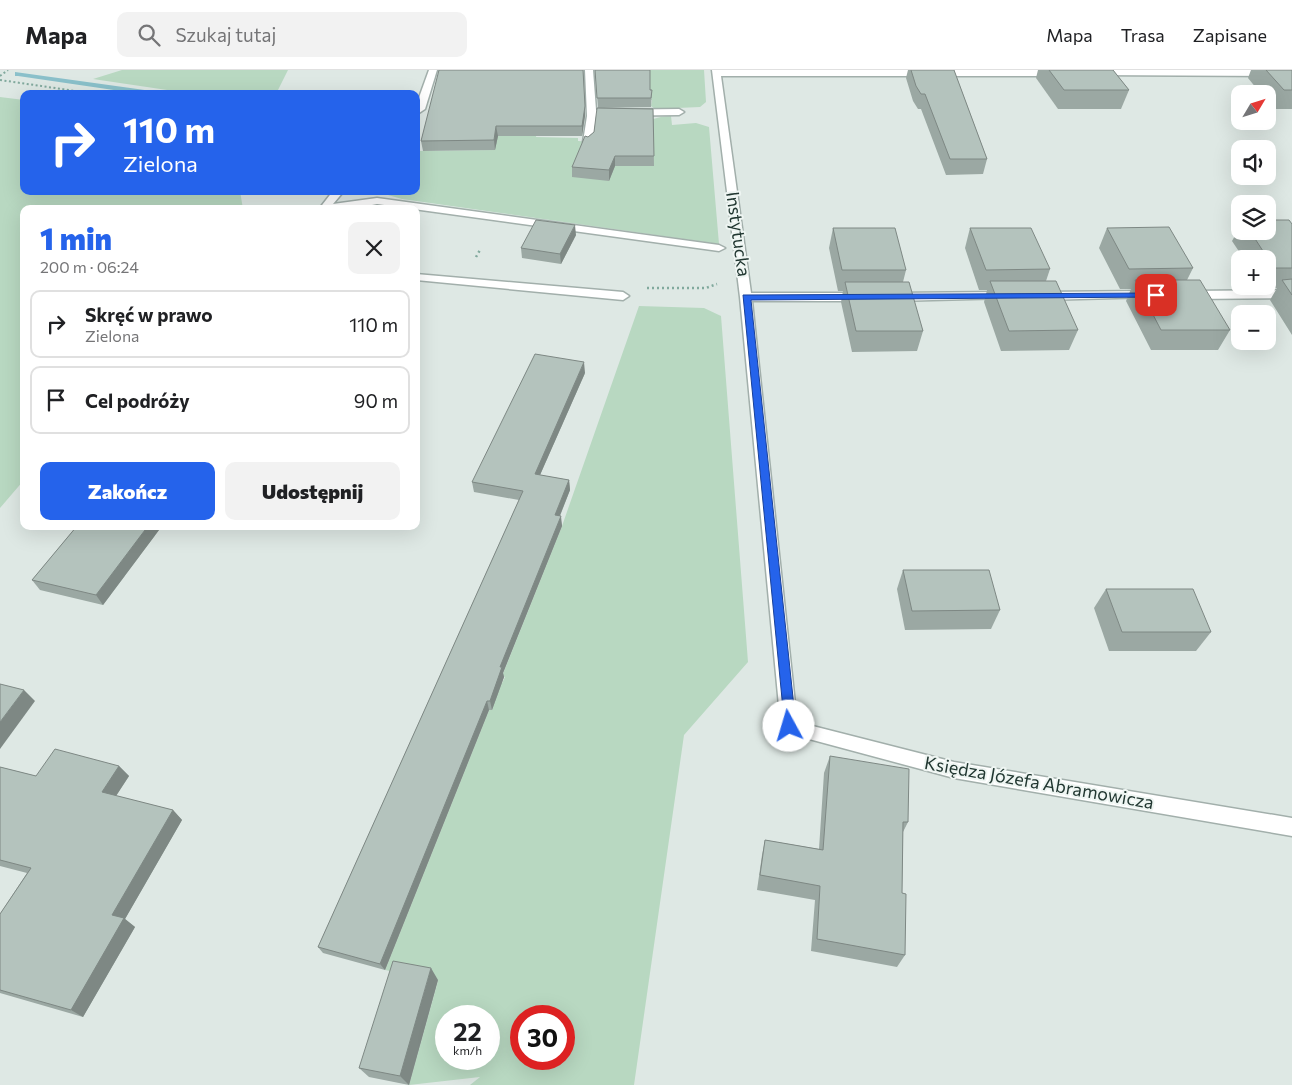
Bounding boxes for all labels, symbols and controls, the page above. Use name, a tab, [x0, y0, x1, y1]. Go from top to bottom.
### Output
search box	[117, 12, 467, 57]
text: Mapa	[25, 20, 87, 49]
icon: search	[135, 21, 163, 49]
text: Szukaj tutaj	[175, 23, 276, 46]
text: Mapa	[1046, 24, 1093, 46]
text: Trasa	[1121, 24, 1165, 46]
text: Zapisane	[1193, 24, 1267, 46]
north arrow	[1231, 85, 1276, 130]
map controls	[1231, 85, 1276, 350]
text: 110 m	[123, 107, 215, 150]
icon: right	[40, 110, 105, 175]
button: sound	[1231, 140, 1276, 185]
text: Zielona	[123, 150, 198, 177]
street label: Instytucka	[722, 190, 756, 278]
button: layers	[1231, 195, 1276, 240]
text: 1 min	[40, 219, 112, 256]
button: close	[348, 222, 400, 274]
button: +	[1231, 250, 1276, 295]
text: 200 m · 06:24	[40, 257, 139, 276]
pin	[1135, 274, 1177, 316]
icon: arrive	[1142, 281, 1170, 309]
text: Skręć w prawo	[85, 303, 213, 326]
button: −	[1231, 305, 1276, 350]
icon: right	[42, 310, 70, 338]
text: 110 m	[349, 313, 398, 336]
text: Zielona	[85, 326, 139, 345]
icon: arrive	[42, 386, 70, 414]
text: Cel podróży	[85, 389, 190, 412]
text: 90 m	[354, 389, 398, 412]
button: Zakończ	[40, 462, 215, 520]
button: Udostępnij	[225, 462, 400, 520]
position arrow	[762, 699, 814, 751]
street label: Księdza Józefa Abramowicza	[923, 751, 1156, 813]
speed limit sign: 30	[510, 1005, 575, 1070]
text: 22	[453, 1016, 482, 1046]
text: km/h	[453, 1043, 482, 1057]

